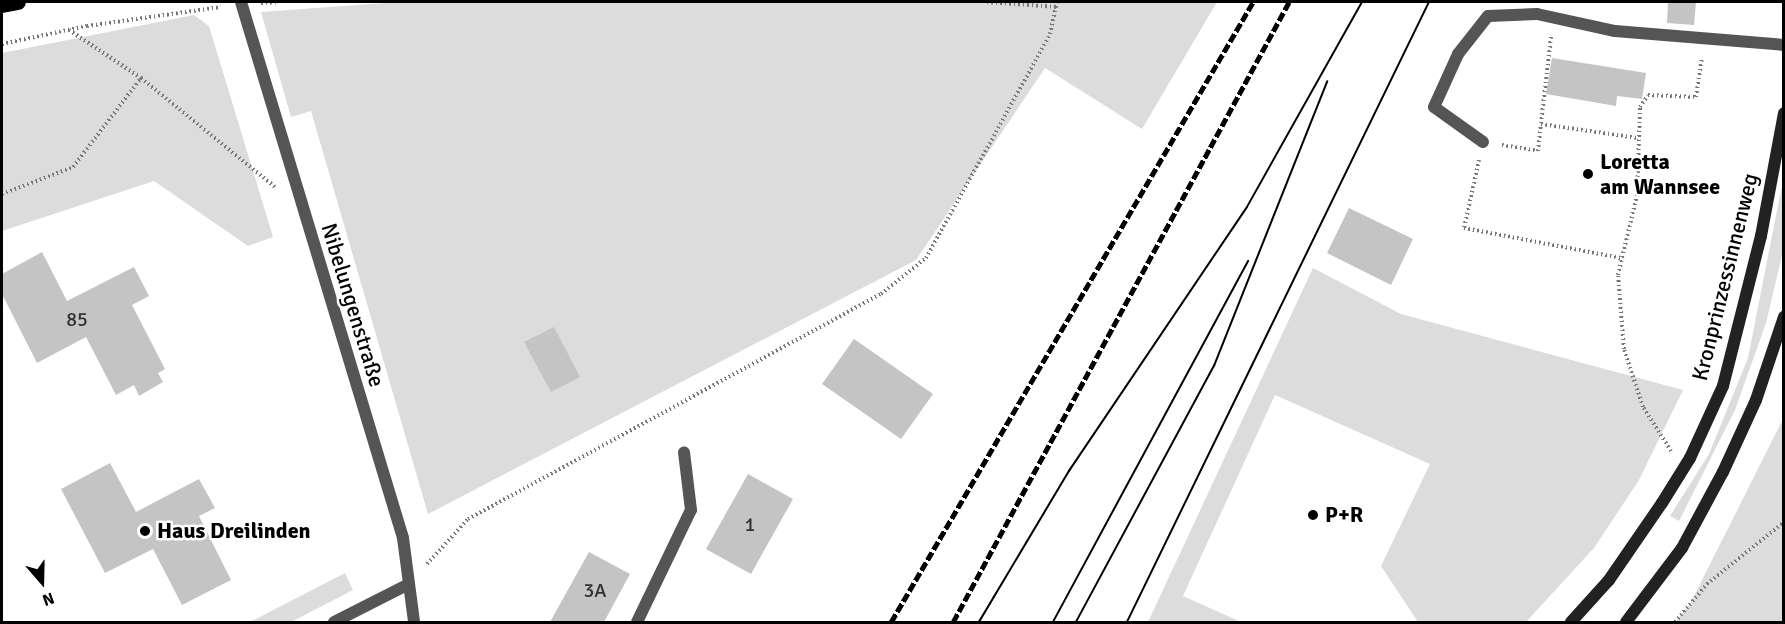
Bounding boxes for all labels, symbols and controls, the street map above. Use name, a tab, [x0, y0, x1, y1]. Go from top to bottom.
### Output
place label: Loretta am Wannsee	[1600, 148, 1720, 200]
marker: Loretta am Wannsee	[1581, 167, 1595, 181]
street label: Kronprinzessinnenweg	[1686, 170, 1764, 384]
street label: Nibelungenstraße	[316, 220, 390, 390]
house number: 85	[66, 307, 88, 331]
place label: P+R	[1325, 502, 1363, 528]
marker: P+R	[1306, 508, 1320, 522]
house number: 1	[745, 512, 755, 536]
place label: Haus Dreilinden	[157, 518, 311, 544]
marker: Haus Dreilinden	[138, 524, 152, 538]
north arrow	[12, 552, 72, 612]
house number: 3A	[583, 578, 607, 602]
text: N	[40, 588, 57, 610]

